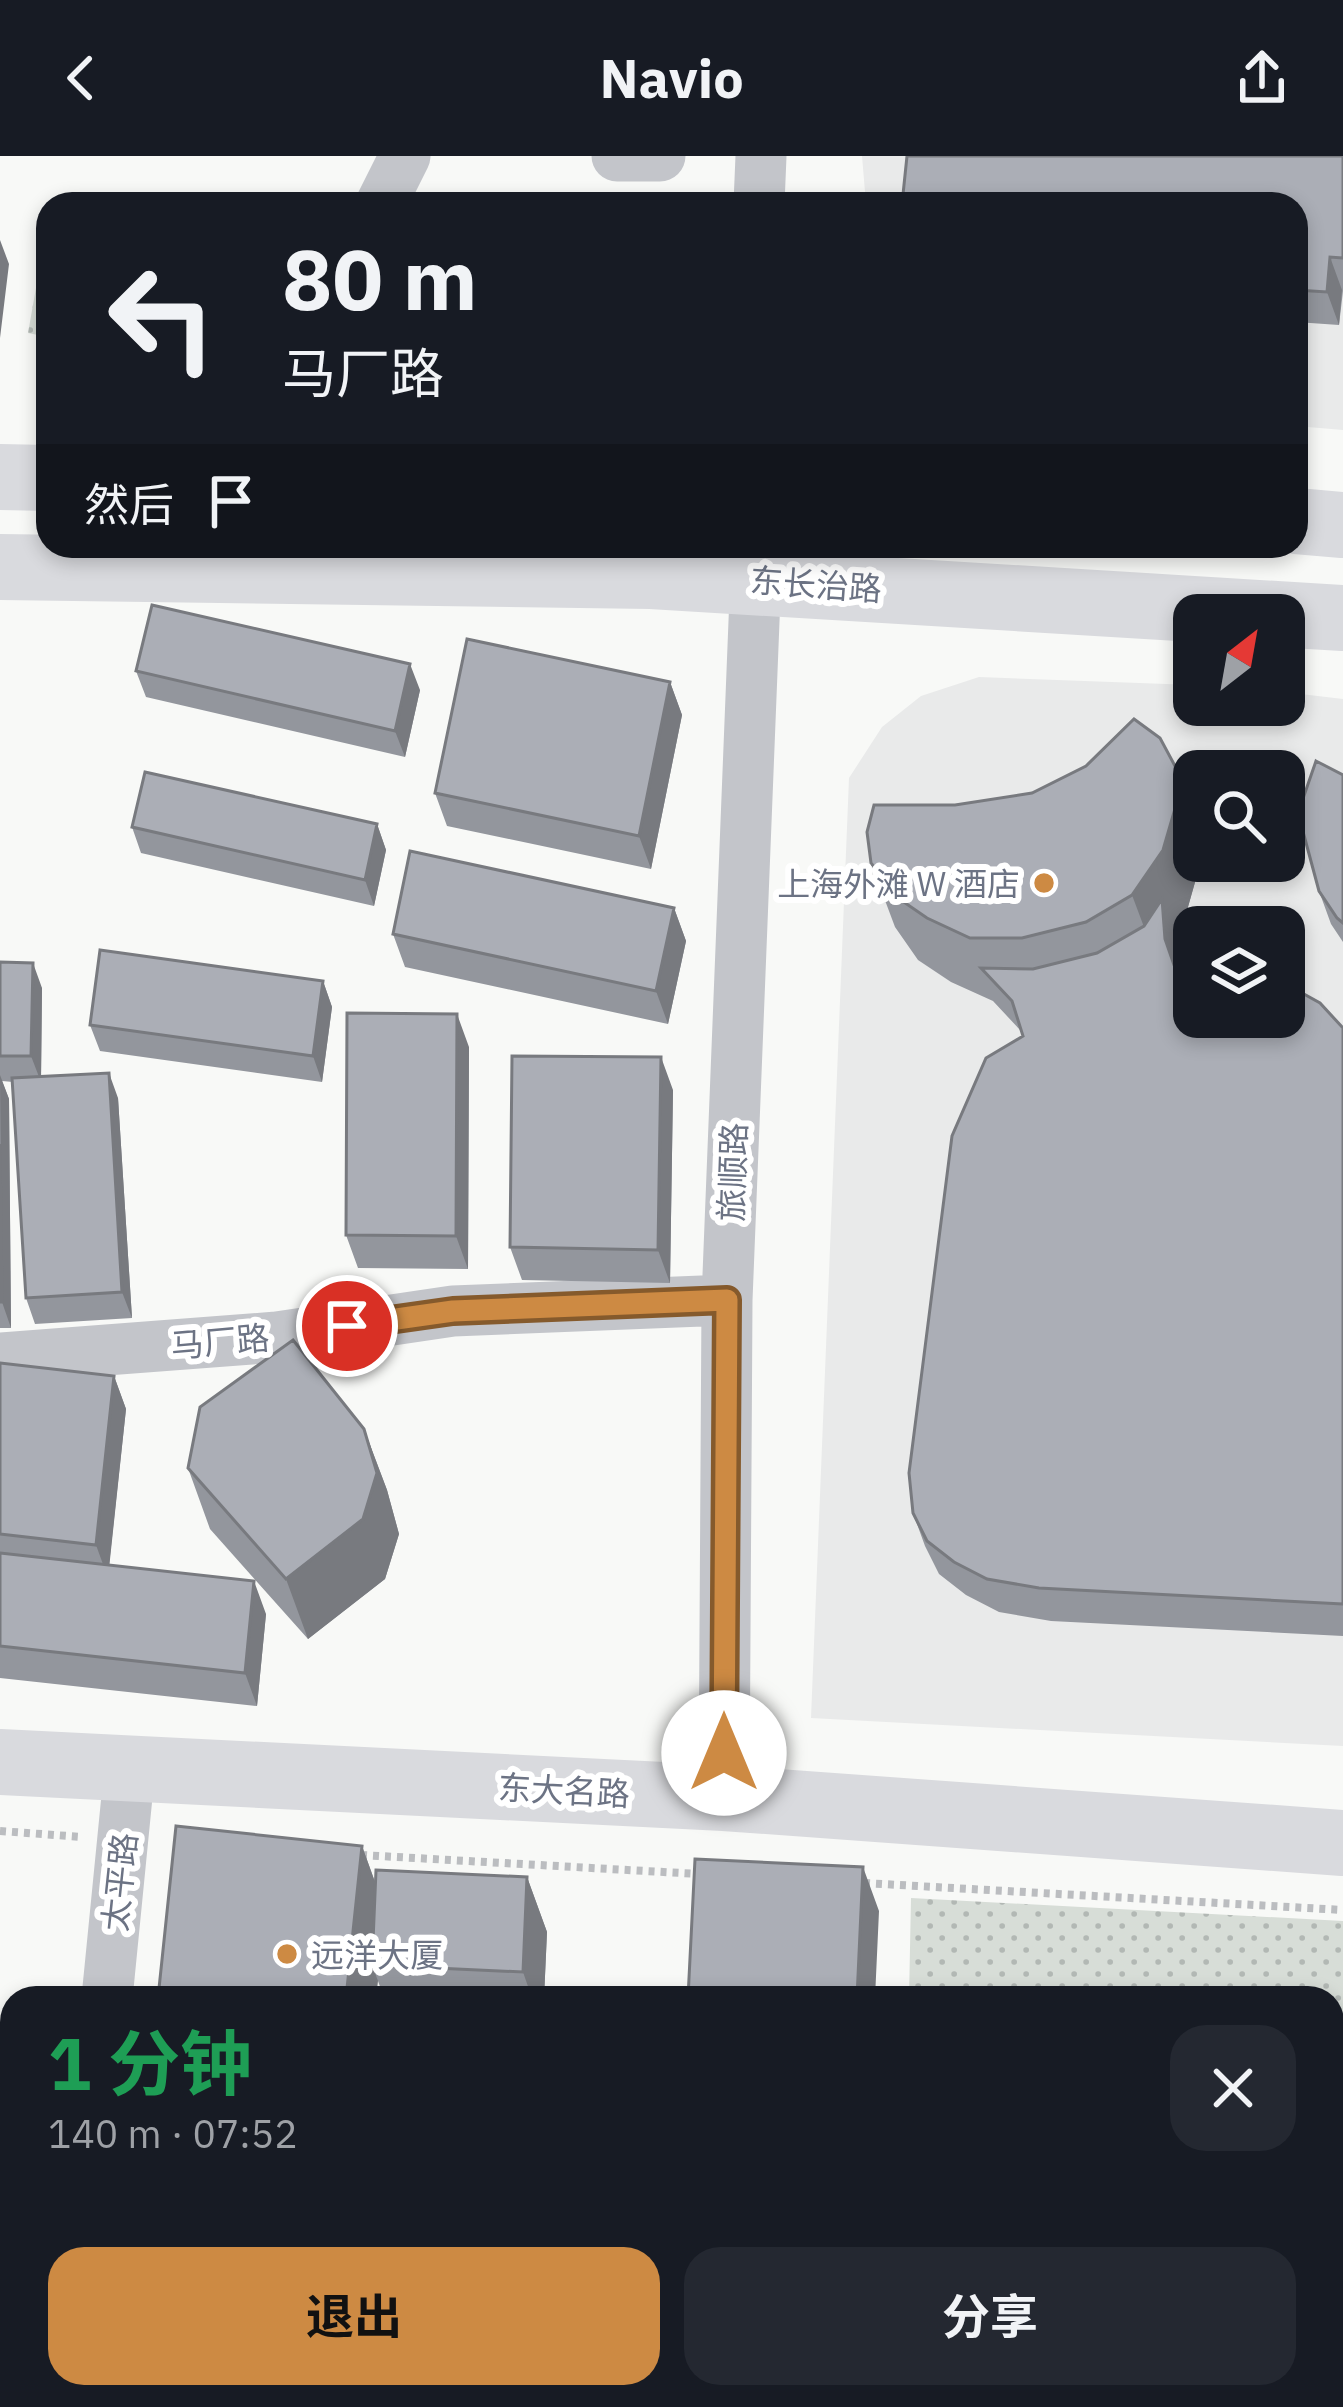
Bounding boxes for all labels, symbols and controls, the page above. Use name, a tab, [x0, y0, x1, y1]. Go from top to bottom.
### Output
text: Navio	[599, 43, 744, 113]
icon: back	[48, 45, 114, 111]
icon: share	[1229, 45, 1295, 111]
text: 80 m	[282, 224, 478, 333]
icon: left	[84, 240, 240, 396]
text: 马厂路	[282, 338, 444, 408]
icon: arrive	[198, 468, 264, 534]
text: 然后	[84, 475, 174, 533]
street label: 东长治路	[749, 558, 883, 610]
north arrow	[1173, 594, 1305, 726]
map controls	[1173, 594, 1305, 1038]
button: search	[1173, 750, 1305, 882]
place label: 上海外滩 W 酒店	[777, 862, 1020, 905]
marker: 上海外滩 W 酒店	[1031, 870, 1057, 896]
button: layers	[1173, 906, 1305, 1038]
street label: 旅顺路	[709, 1122, 755, 1222]
pin	[296, 1275, 398, 1377]
icon: arrive	[314, 1293, 380, 1359]
street label: 马厂路	[169, 1315, 271, 1367]
position arrow	[661, 1690, 787, 1816]
street label: 东大名路	[497, 1765, 631, 1815]
street label: 太平路	[92, 1831, 146, 1933]
place label: 远洋大厦	[311, 1933, 443, 1976]
marker: 远洋大厦	[274, 1941, 300, 1967]
text: 1 分钟	[48, 2016, 252, 2110]
button: close	[1170, 2025, 1296, 2151]
text: 140 m · 07:52	[48, 2108, 298, 2159]
button: 退出	[48, 2247, 660, 2385]
button: 分享	[684, 2247, 1296, 2385]

